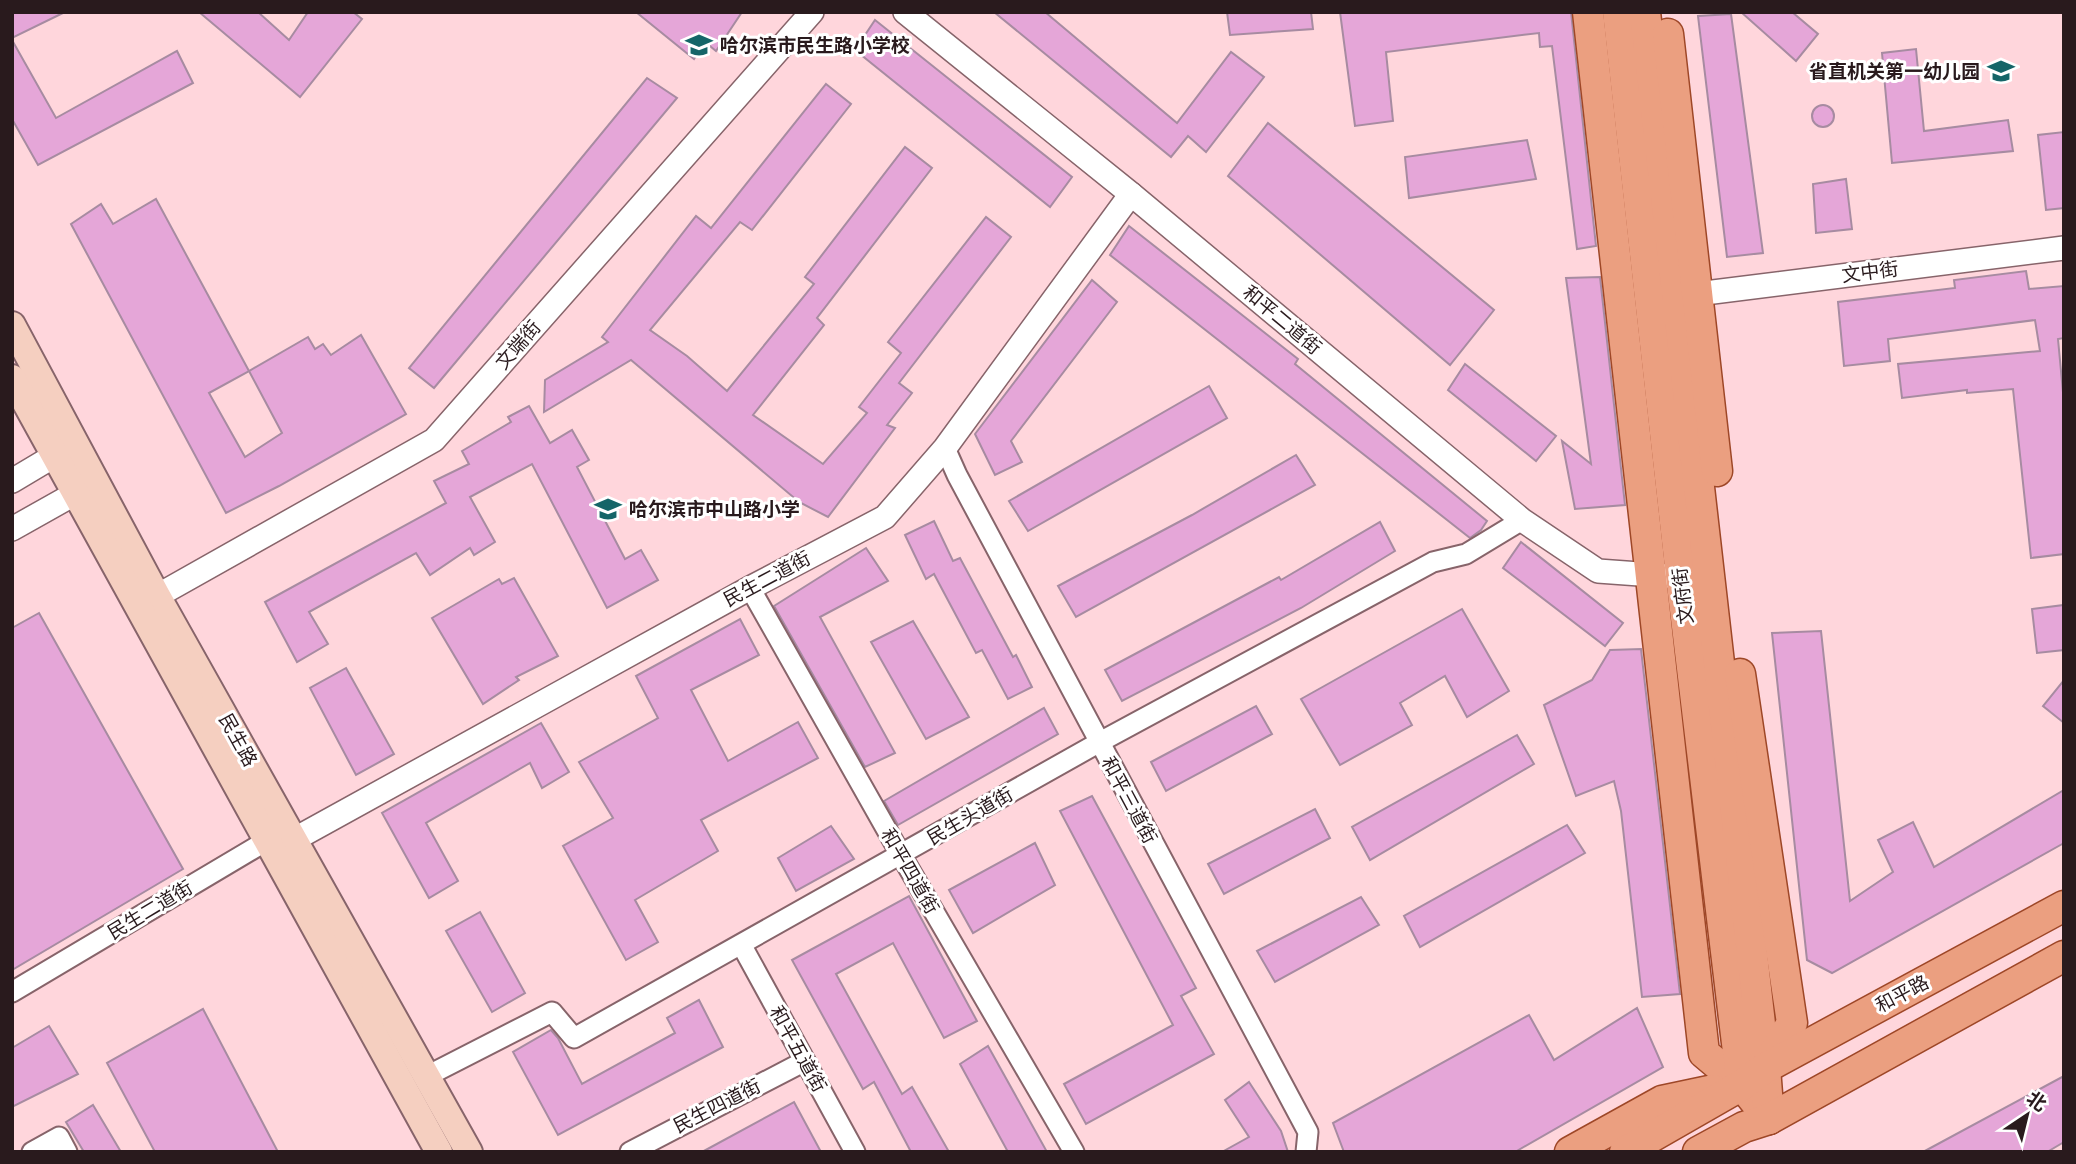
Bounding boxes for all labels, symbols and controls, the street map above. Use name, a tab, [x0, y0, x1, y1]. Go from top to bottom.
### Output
school or university icon: 哈尔滨市民生路小学校	[684, 30, 714, 60]
place label: 哈尔滨市民生路小学校	[720, 35, 910, 56]
school or university icon: 省直机关第一幼儿园	[1986, 56, 2016, 86]
place label: 省直机关第一幼儿园	[1809, 61, 1980, 82]
street label: 文中街	[1840, 258, 1900, 286]
street label: 和平二道街	[1239, 281, 1325, 359]
street label: 文端街	[491, 317, 545, 373]
school or university icon: 哈尔滨市中山路小学	[593, 494, 623, 524]
place label: 哈尔滨市中山路小学	[629, 499, 800, 520]
street label: 民生二道街	[720, 547, 814, 611]
street label: 文府街	[1669, 566, 1697, 626]
street label: 民生路	[215, 710, 261, 770]
street label: 和平三道街	[1097, 753, 1161, 847]
street label: 民生头道街	[924, 783, 1016, 849]
street label: 和平四道街	[877, 825, 943, 917]
street label: 民生二道街	[104, 877, 196, 943]
street label: 和平路	[1872, 971, 1932, 1017]
street label: 和平五道街	[766, 1002, 830, 1096]
street label: 民生四道街	[670, 1075, 764, 1137]
north arrow	[1992, 1080, 2062, 1150]
text: 北	[2023, 1087, 2050, 1116]

